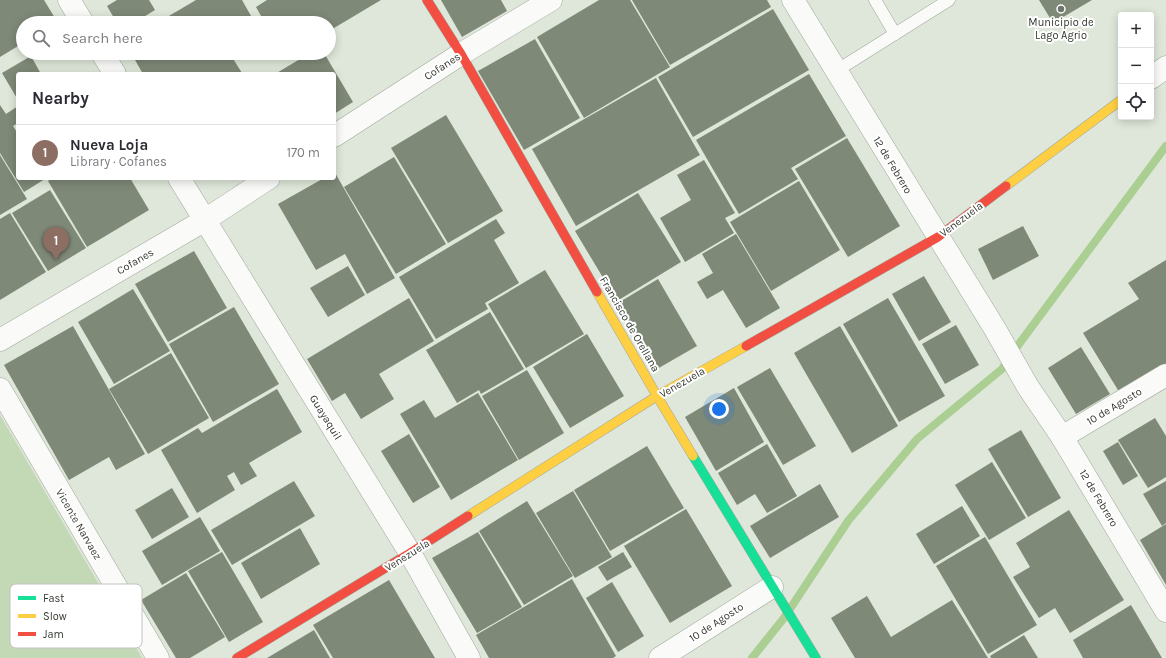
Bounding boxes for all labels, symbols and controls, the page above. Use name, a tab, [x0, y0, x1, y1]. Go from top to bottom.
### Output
marker: Municipio de Lago Agrio	[1056, 4, 1066, 14]
map controls	[1118, 12, 1154, 120]
button: +	[1118, 12, 1154, 48]
search box	[16, 16, 336, 60]
place label: Municipio de Lago Agrio	[1028, 16, 1094, 42]
icon: search	[30, 27, 52, 49]
text: Search here	[62, 29, 143, 47]
button: −	[1118, 48, 1154, 84]
street label: Cofanes	[422, 50, 463, 83]
button: locate	[1118, 84, 1154, 120]
text: Nearby	[32, 88, 89, 108]
street label: 12 de Febrero	[870, 134, 915, 196]
text: Nueva Loja	[70, 136, 148, 154]
text: 1	[43, 145, 47, 160]
text: 170 m	[287, 145, 320, 160]
text: Library · Cofanes	[70, 154, 167, 169]
street label: Venezuela	[937, 199, 985, 240]
pin: 1	[43, 227, 69, 260]
street label: Cofanes	[114, 246, 156, 277]
street label: Francisco de Orellana	[597, 274, 662, 374]
street label: Venezuela	[657, 364, 707, 401]
street label: 10 de Agosto	[1084, 385, 1144, 428]
street label: Guayaquil	[307, 392, 344, 442]
your location	[709, 399, 729, 419]
street label: 12 de Febrero	[1076, 467, 1121, 529]
street label: Vicente Narvaez	[53, 486, 104, 562]
street label: Venezuela	[382, 537, 432, 574]
legend	[10, 584, 142, 648]
text: Fast	[43, 592, 64, 605]
street label: 10 de Agosto	[687, 600, 746, 645]
text: Slow	[43, 610, 67, 623]
text: Jam	[43, 628, 64, 641]

